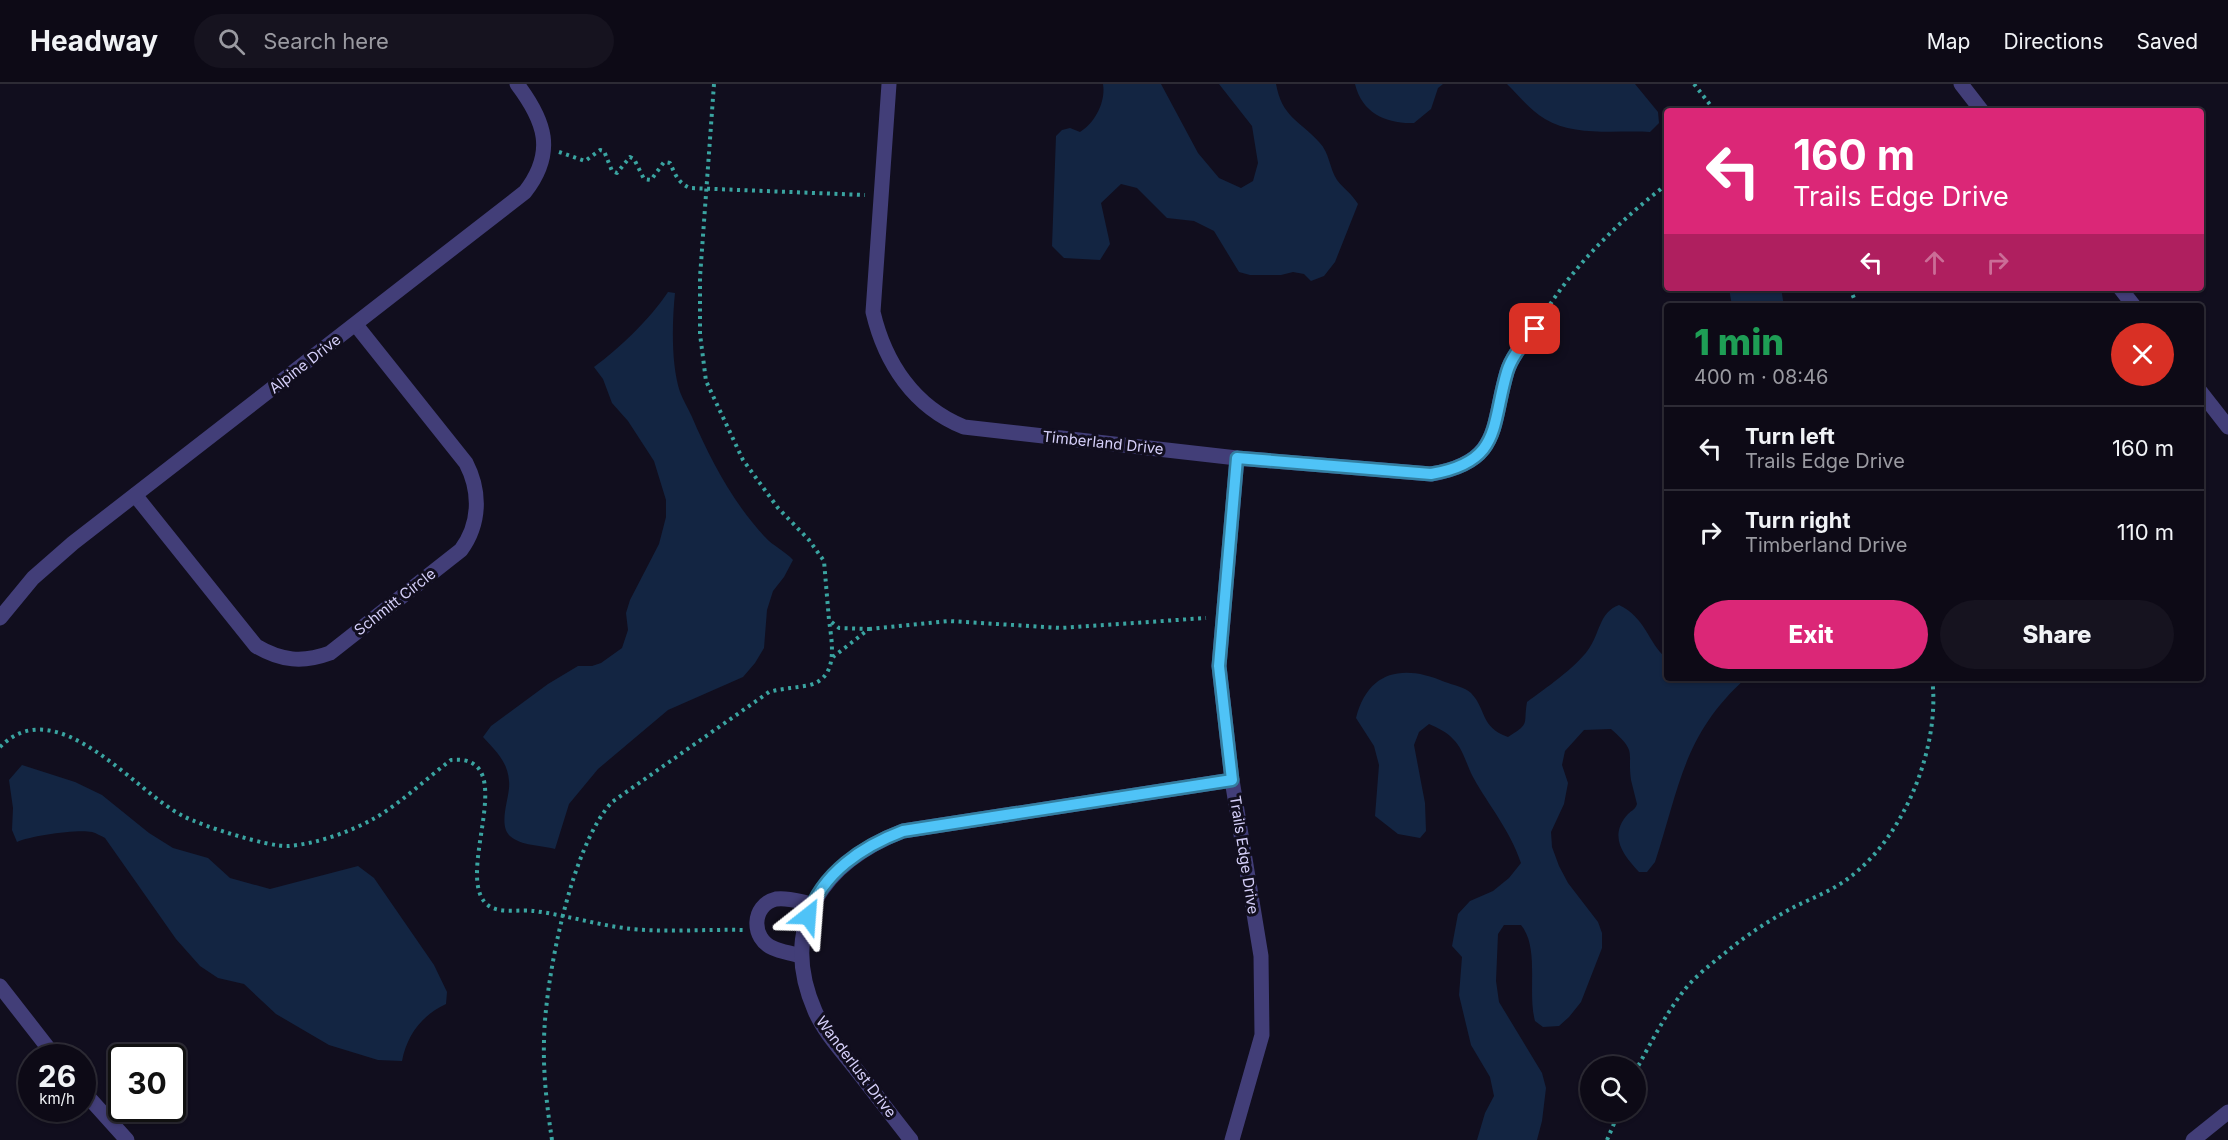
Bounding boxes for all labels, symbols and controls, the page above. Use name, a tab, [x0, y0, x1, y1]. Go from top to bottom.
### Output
search box	[194, 14, 614, 68]
text: Headway	[30, 24, 158, 58]
icon: search	[215, 25, 248, 58]
text: Search here	[263, 28, 389, 54]
text: Map	[1927, 29, 1970, 54]
text: Directions	[2003, 29, 2104, 54]
text: Saved	[2137, 29, 2198, 54]
text: 160 m	[1793, 129, 1915, 180]
icon: left	[1694, 132, 1772, 210]
text: Trails Edge Drive	[1793, 180, 2009, 213]
icon: left	[1855, 246, 1888, 279]
icon: ahead	[1918, 246, 1951, 279]
icon: right	[1981, 246, 2014, 279]
pin	[1509, 303, 1560, 354]
icon: arrive	[1518, 312, 1551, 345]
text: 1 min	[1694, 320, 1784, 364]
button: close	[2111, 323, 2174, 386]
street label: Alpine Drive	[265, 330, 344, 398]
text: 400 m · 08:46	[1694, 365, 1828, 389]
text: Turn left	[1745, 423, 1835, 449]
street label: Timberland Drive	[1041, 427, 1165, 458]
icon: left	[1694, 432, 1727, 465]
text: 160 m	[2112, 435, 2174, 461]
text: Trails Edge Drive	[1745, 449, 1905, 473]
text: Turn right	[1745, 507, 1851, 533]
icon: right	[1694, 516, 1727, 549]
text: 110 m	[2117, 519, 2174, 545]
text: Timberland Drive	[1745, 533, 1907, 557]
street label: Schmitt Circle	[350, 564, 439, 639]
button: Exit	[1694, 600, 1928, 669]
button: Share	[1940, 600, 2174, 669]
street label: Trails Edge Drive	[1226, 794, 1263, 916]
position arrow	[776, 884, 840, 948]
street label: Wanderlust Drive	[812, 1012, 901, 1121]
speed limit sign: 30	[108, 1044, 186, 1122]
map controls	[1580, 1056, 1646, 1122]
button: search	[1580, 1056, 1646, 1122]
text: 26	[38, 1058, 76, 1094]
text: km/h	[39, 1089, 75, 1108]

